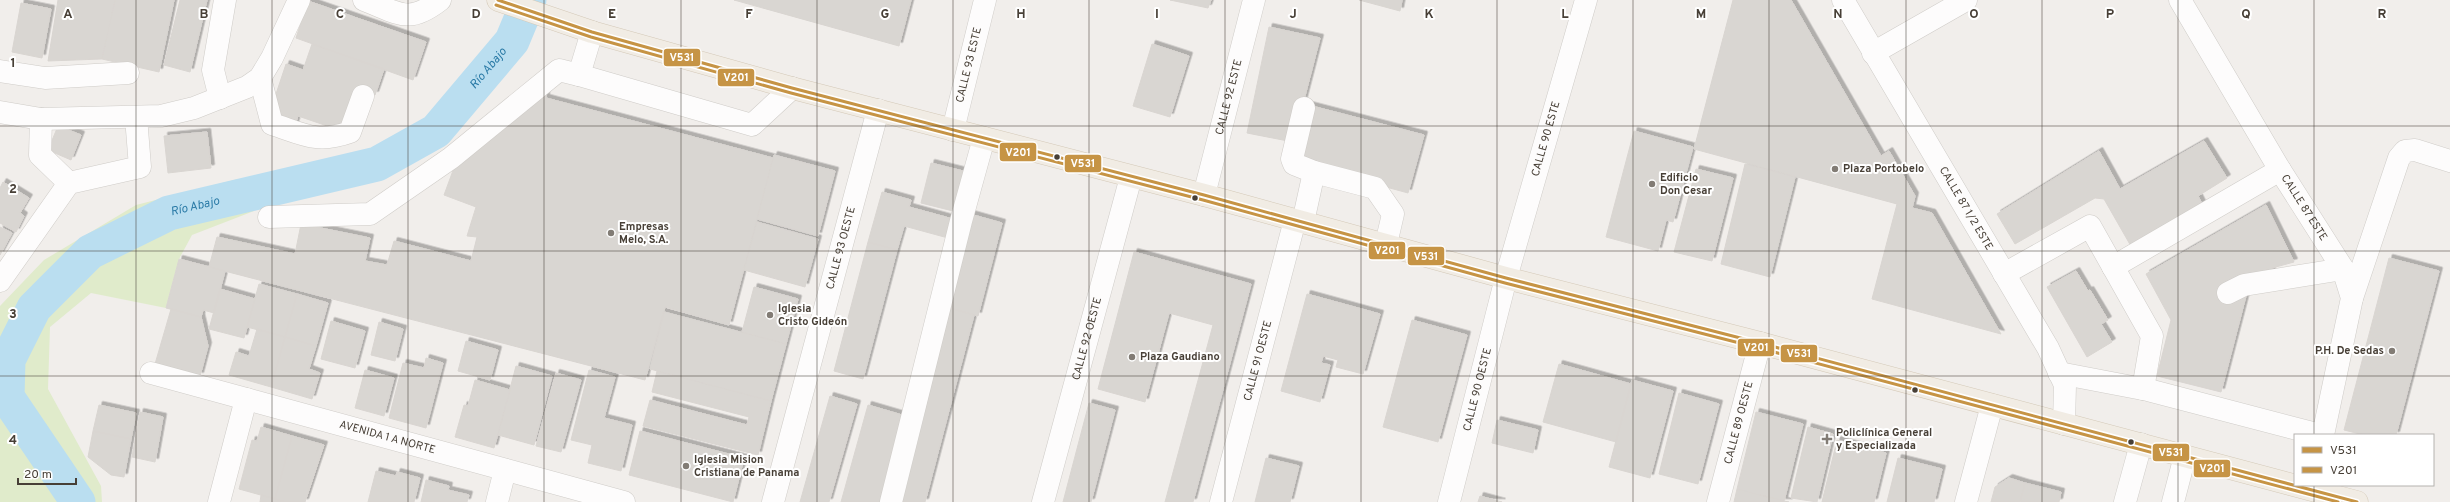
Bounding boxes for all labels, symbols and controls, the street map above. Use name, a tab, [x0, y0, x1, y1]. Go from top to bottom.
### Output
text: A	[63, 7, 73, 23]
text: B	[200, 7, 209, 23]
text: C	[336, 7, 344, 23]
text: D	[471, 7, 481, 23]
text: E	[608, 7, 616, 23]
text: F	[745, 7, 753, 23]
text: G	[881, 7, 890, 23]
text: H	[1016, 7, 1026, 23]
text: I	[1155, 7, 1159, 23]
text: J	[1289, 7, 1297, 23]
text: K	[1424, 7, 1434, 23]
text: L	[1561, 7, 1569, 23]
text: M	[1696, 7, 1706, 23]
text: N	[1833, 7, 1843, 23]
text: O	[1969, 7, 1979, 23]
text: P	[2106, 7, 2115, 23]
text: Q	[2241, 7, 2251, 23]
text: R	[2378, 7, 2387, 23]
street label: CALLE 93 ESTE	[953, 26, 985, 104]
water label: Río Abajo	[466, 44, 511, 93]
line badge: V531	[663, 48, 701, 67]
text: V531	[670, 51, 694, 65]
text: 1	[10, 56, 16, 72]
street label: CALLE 92 ESTE	[1213, 58, 1245, 136]
line badge: V201	[717, 68, 755, 87]
text: V201	[723, 71, 749, 85]
street label: CALLE 90 ESTE	[1529, 100, 1564, 178]
line badge: V201	[999, 142, 1037, 162]
text: V201	[1005, 146, 1031, 160]
unlabelled marker	[1052, 152, 1062, 162]
line badge: V531	[1064, 154, 1102, 173]
text: V531	[1071, 157, 1095, 171]
place label: Plaza Portobelo	[1843, 162, 1924, 176]
marker: Plaza Portobelo	[1830, 164, 1840, 174]
street label: CALLE 87 1/2 ESTE	[1936, 164, 1996, 253]
place label: Edificio Don Cesar	[1660, 171, 1713, 198]
street label: CALLE 87 ESTE	[2278, 172, 2330, 244]
marker: Edificio Don Cesar	[1647, 179, 1657, 189]
text: 2	[9, 182, 17, 198]
water label: Río Abajo	[169, 193, 222, 220]
unlabelled marker	[1190, 193, 1200, 203]
street label: CALLE 93 OESTE	[823, 205, 859, 291]
place label: Empresas Melo, S.A.	[619, 220, 669, 247]
marker: Empresas Melo, S.A.	[606, 228, 616, 238]
line badge: V201	[1368, 241, 1406, 260]
text: V201	[1374, 244, 1400, 258]
line badge: V531	[1407, 246, 1445, 266]
text: V531	[1414, 250, 1438, 264]
street label: CALLE 92 OESTE	[1069, 296, 1105, 382]
place label: Iglesia Cristo Gideón	[778, 302, 847, 329]
text: 3	[9, 307, 17, 323]
marker: Iglesia Cristo Gideón	[765, 310, 775, 320]
street label: CALLE 91 OESTE	[1241, 319, 1275, 403]
line badge: V201	[1737, 338, 1775, 357]
text: V201	[1743, 341, 1769, 355]
line badge: V531	[1780, 344, 1818, 363]
place label: P.H. De Sedas	[2315, 344, 2384, 358]
street label: CALLE 90 OESTE	[1460, 346, 1495, 433]
marker: P.H. De Sedas	[2387, 346, 2397, 356]
text: V531	[1787, 347, 1811, 361]
place label: Plaza Gaudiano	[1140, 350, 1220, 364]
marker: Plaza Gaudiano	[1127, 352, 1137, 362]
street label: CALLE 89 OESTE	[1721, 380, 1757, 466]
unlabelled marker	[1910, 385, 1920, 395]
street label: AVENIDA 1 A NORTE	[338, 418, 437, 457]
place label: Policlínica General y Especializada	[1836, 426, 1932, 453]
text: 4	[9, 433, 17, 449]
marker: Policlínica General y Especializada	[1821, 433, 1833, 445]
legend	[2294, 434, 2434, 486]
unlabelled marker	[2126, 437, 2136, 447]
line badge: V531	[2152, 443, 2190, 462]
text: V531	[2330, 443, 2357, 459]
text: V531	[2159, 446, 2183, 460]
place label: Iglesia Mision Cristiana de Panama	[694, 453, 799, 480]
line badge: V201	[2193, 459, 2231, 478]
scale bar	[18, 460, 76, 486]
marker: Iglesia Mision Cristiana de Panama	[681, 461, 691, 471]
text: V201	[2199, 462, 2225, 476]
text: V201	[2330, 463, 2357, 479]
text: 20 m	[24, 467, 52, 483]

